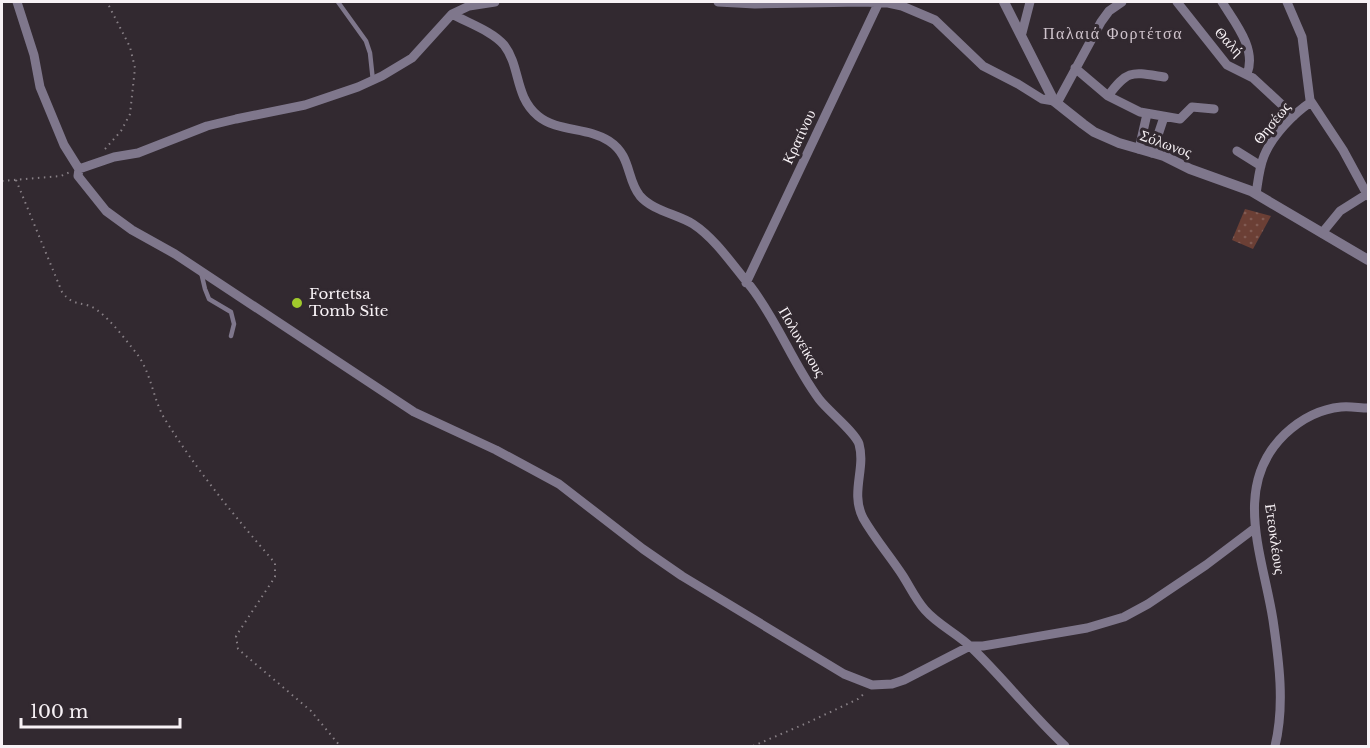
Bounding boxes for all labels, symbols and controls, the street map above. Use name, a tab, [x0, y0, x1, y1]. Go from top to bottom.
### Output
district label: Παλαιά Φορτέτσα	[1043, 23, 1183, 43]
street label: Θαλή	[1211, 23, 1248, 61]
street label: Θησέως	[1249, 98, 1294, 148]
street label: Κρατίνου	[778, 107, 819, 167]
street label: Σόλωνος	[1138, 125, 1195, 162]
place label: Fortetsa Tomb Site	[309, 284, 388, 320]
marker: Fortetsa Tomb Site	[290, 296, 304, 310]
street label: Πολυνείκους	[775, 303, 830, 380]
street label: Ετεοκλέους	[1261, 502, 1290, 575]
scale bar	[21, 691, 180, 729]
text: 100 m	[30, 701, 88, 723]

